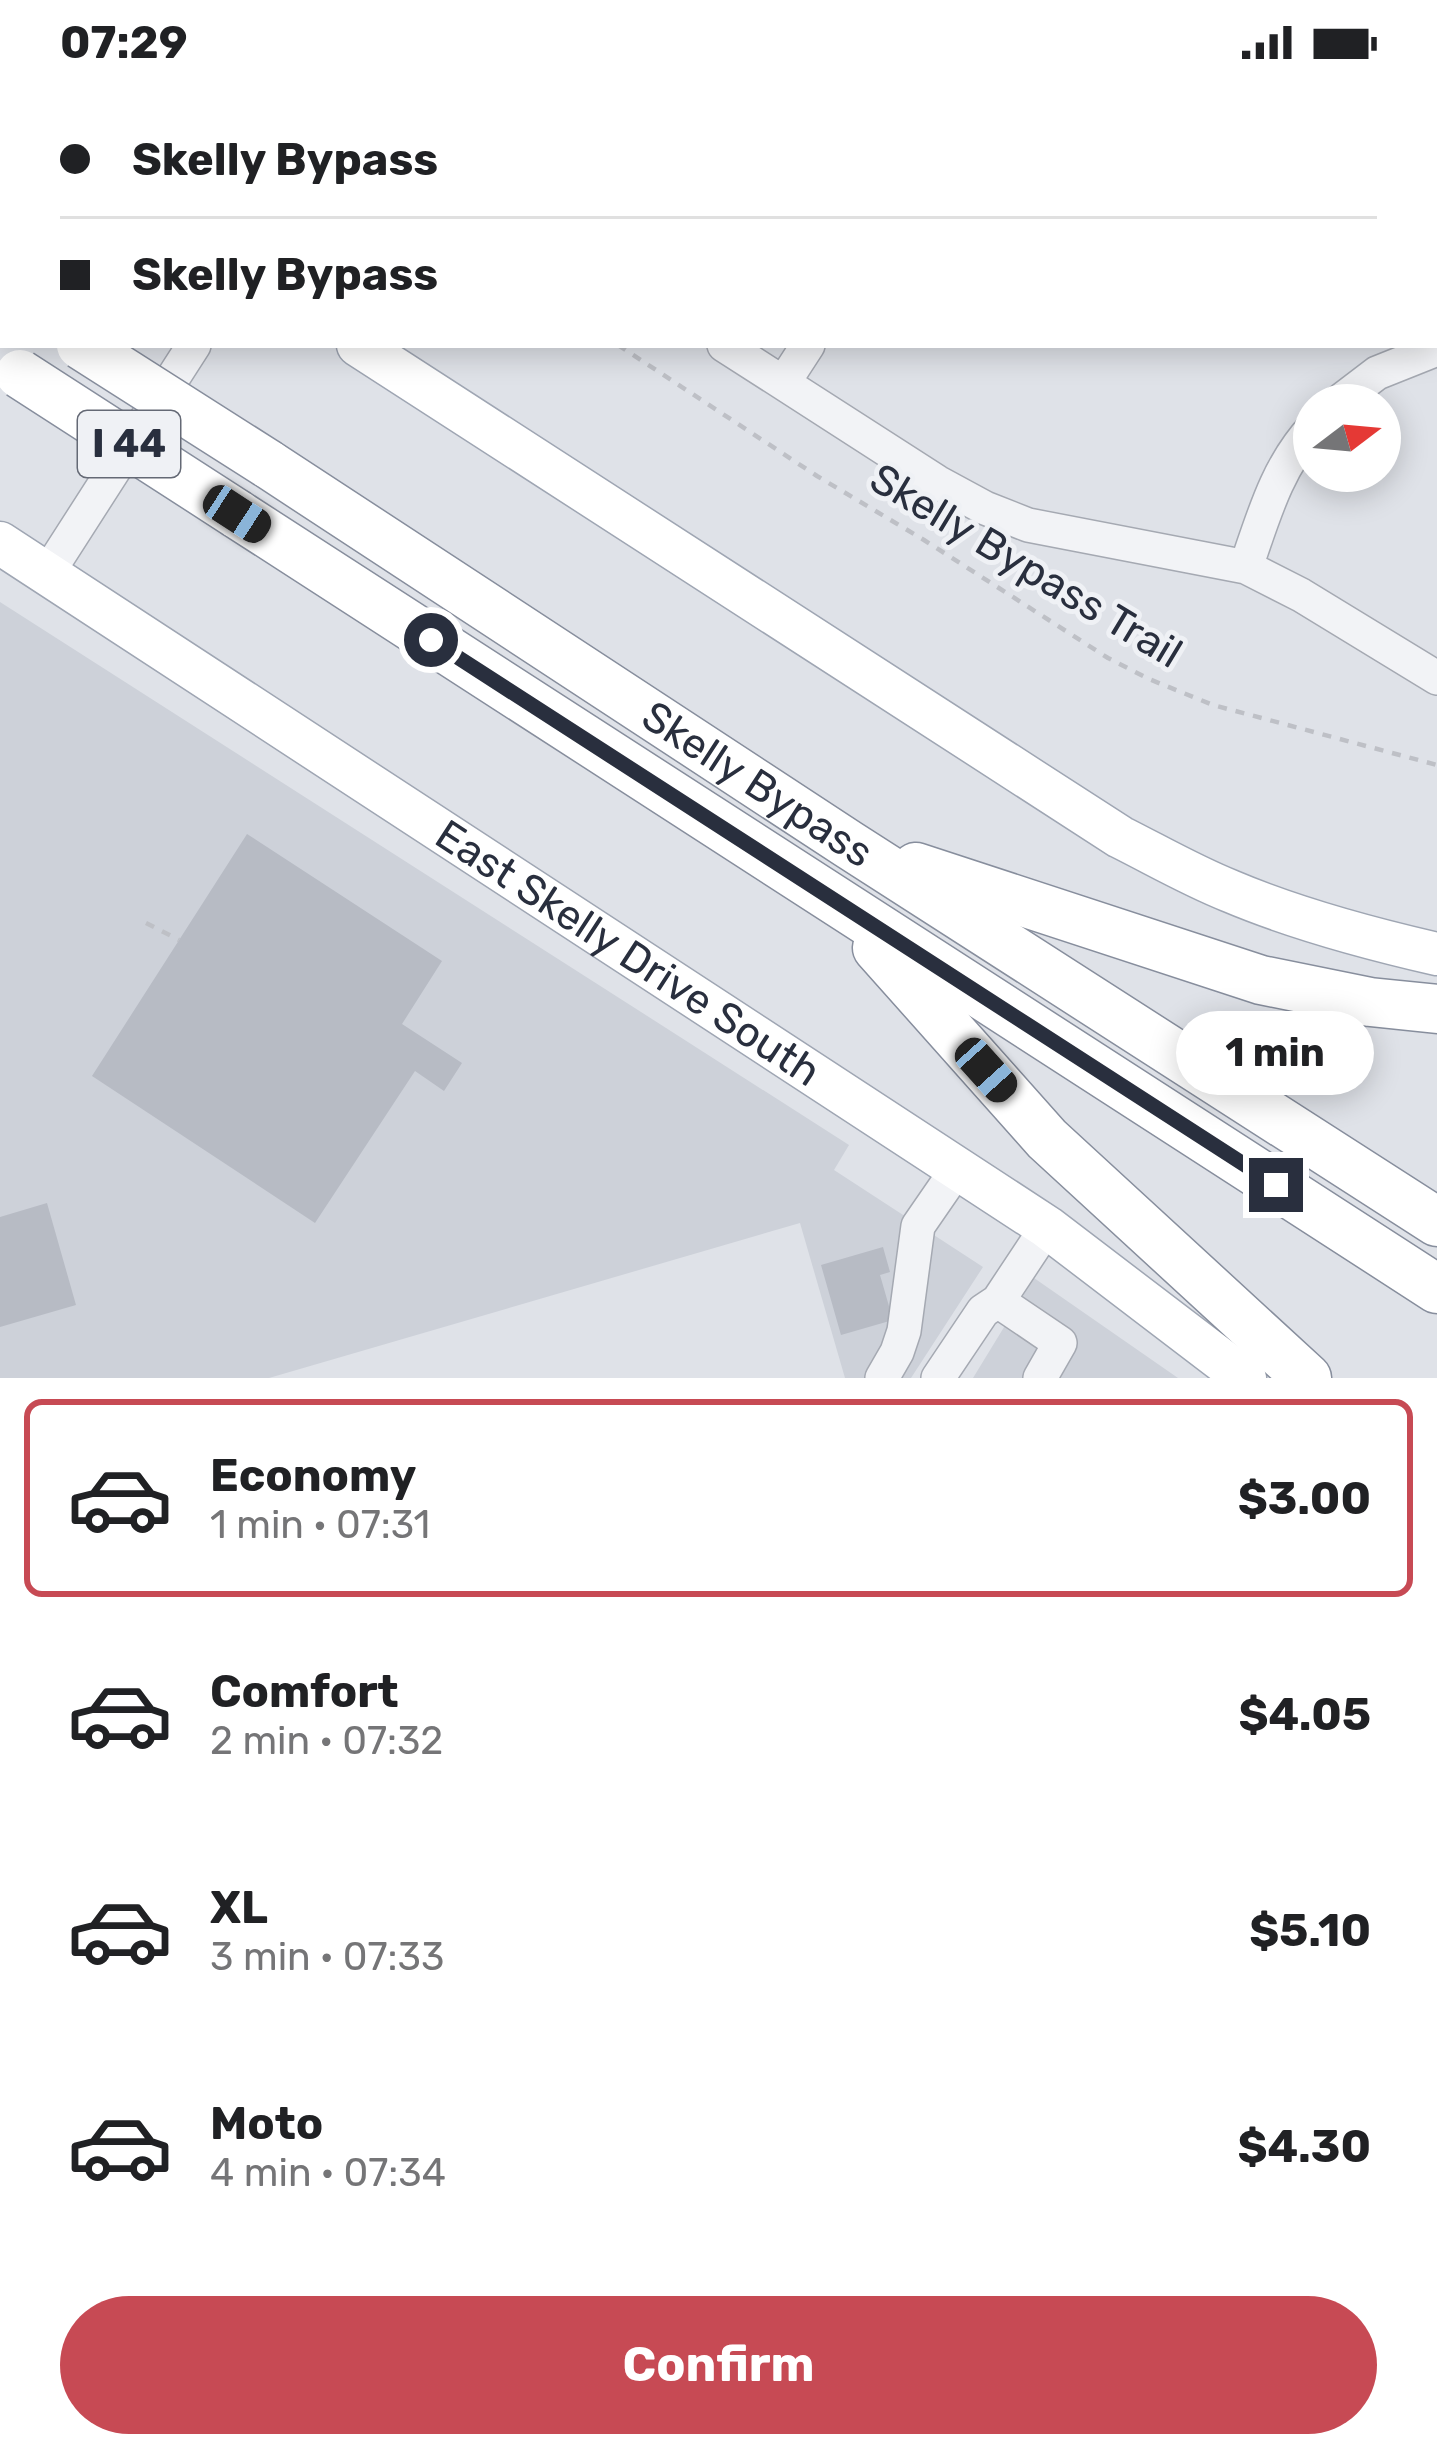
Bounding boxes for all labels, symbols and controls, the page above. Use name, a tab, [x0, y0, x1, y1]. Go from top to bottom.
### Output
text: 07:29	[60, 16, 188, 69]
text: Skelly Bypass	[132, 133, 438, 186]
text: Skelly Bypass	[132, 248, 438, 301]
north arrow	[1293, 384, 1401, 492]
map controls	[1293, 384, 1401, 492]
road number: I 44	[78, 411, 180, 477]
street label: Skelly Bypass Trail	[861, 453, 1191, 679]
car	[197, 479, 277, 549]
route start	[404, 613, 458, 667]
street label: Skelly Bypass	[633, 691, 882, 878]
street label: East Skelly Drive South	[426, 810, 829, 1097]
callout: 1 min	[1177, 1011, 1375, 1095]
text: 1 min	[1225, 1030, 1325, 1076]
car	[949, 1031, 1023, 1109]
route end	[1249, 1158, 1303, 1212]
icon: car	[66, 1444, 174, 1552]
text: Economy	[210, 1449, 416, 1502]
text: $3.00	[1238, 1472, 1371, 1525]
text: 1 min · 07:31	[210, 1502, 430, 1548]
icon: car	[66, 1660, 174, 1768]
text: Comfort	[210, 1665, 399, 1718]
text: $4.05	[1238, 1688, 1371, 1741]
text: 2 min · 07:32	[210, 1718, 443, 1764]
icon: car	[66, 1876, 174, 1984]
text: XL	[210, 1881, 268, 1934]
text: $5.10	[1249, 1904, 1371, 1957]
text: 3 min · 07:33	[210, 1934, 444, 1980]
icon: car	[66, 2092, 174, 2200]
text: Moto	[210, 2097, 323, 2150]
text: $4.30	[1237, 2120, 1371, 2173]
text: 4 min · 07:34	[210, 2150, 446, 2196]
button: Confirm	[60, 2296, 1377, 2434]

